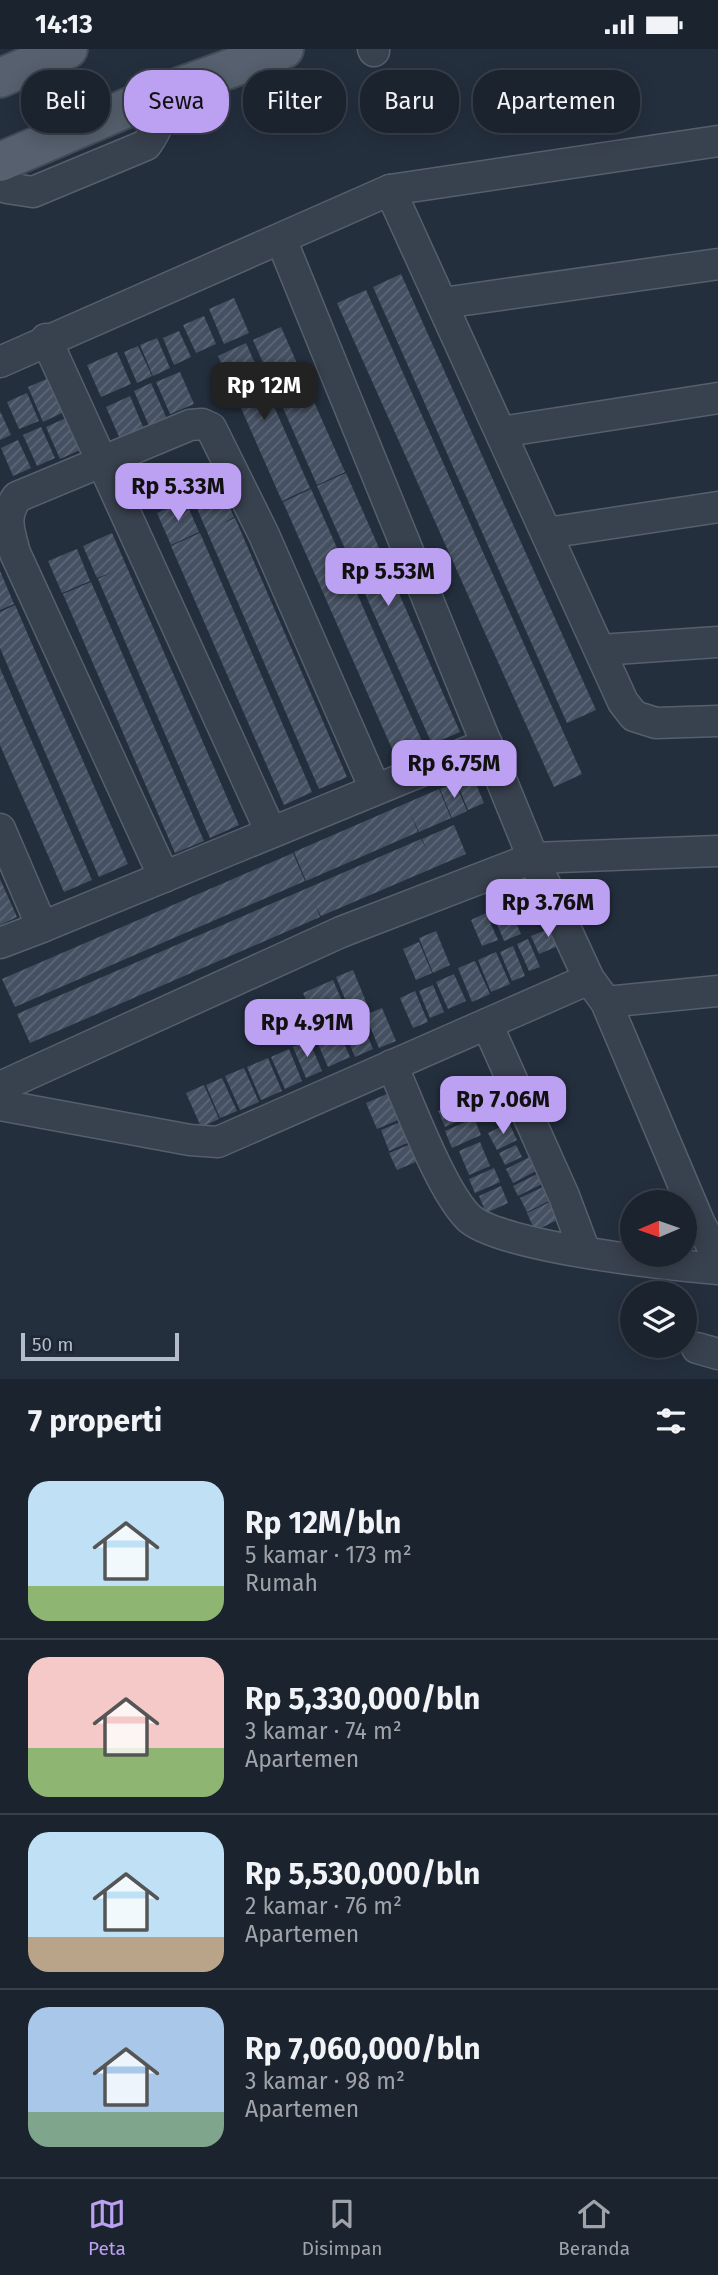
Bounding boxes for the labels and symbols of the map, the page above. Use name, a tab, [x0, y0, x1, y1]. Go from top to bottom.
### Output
pin: Rp 12M	[207, 363, 321, 422]
pin: Rp 5.33M	[106, 463, 250, 523]
pin: Rp 5.53M	[316, 549, 460, 608]
pin: Rp 6.75M	[382, 741, 526, 800]
pin: Rp 3.76M	[476, 879, 620, 939]
pin: Rp 4.91M	[235, 999, 379, 1059]
pin: Rp 7.06M	[431, 1077, 575, 1136]
north arrow	[620, 1190, 696, 1267]
scale bar	[21, 1330, 178, 1362]

